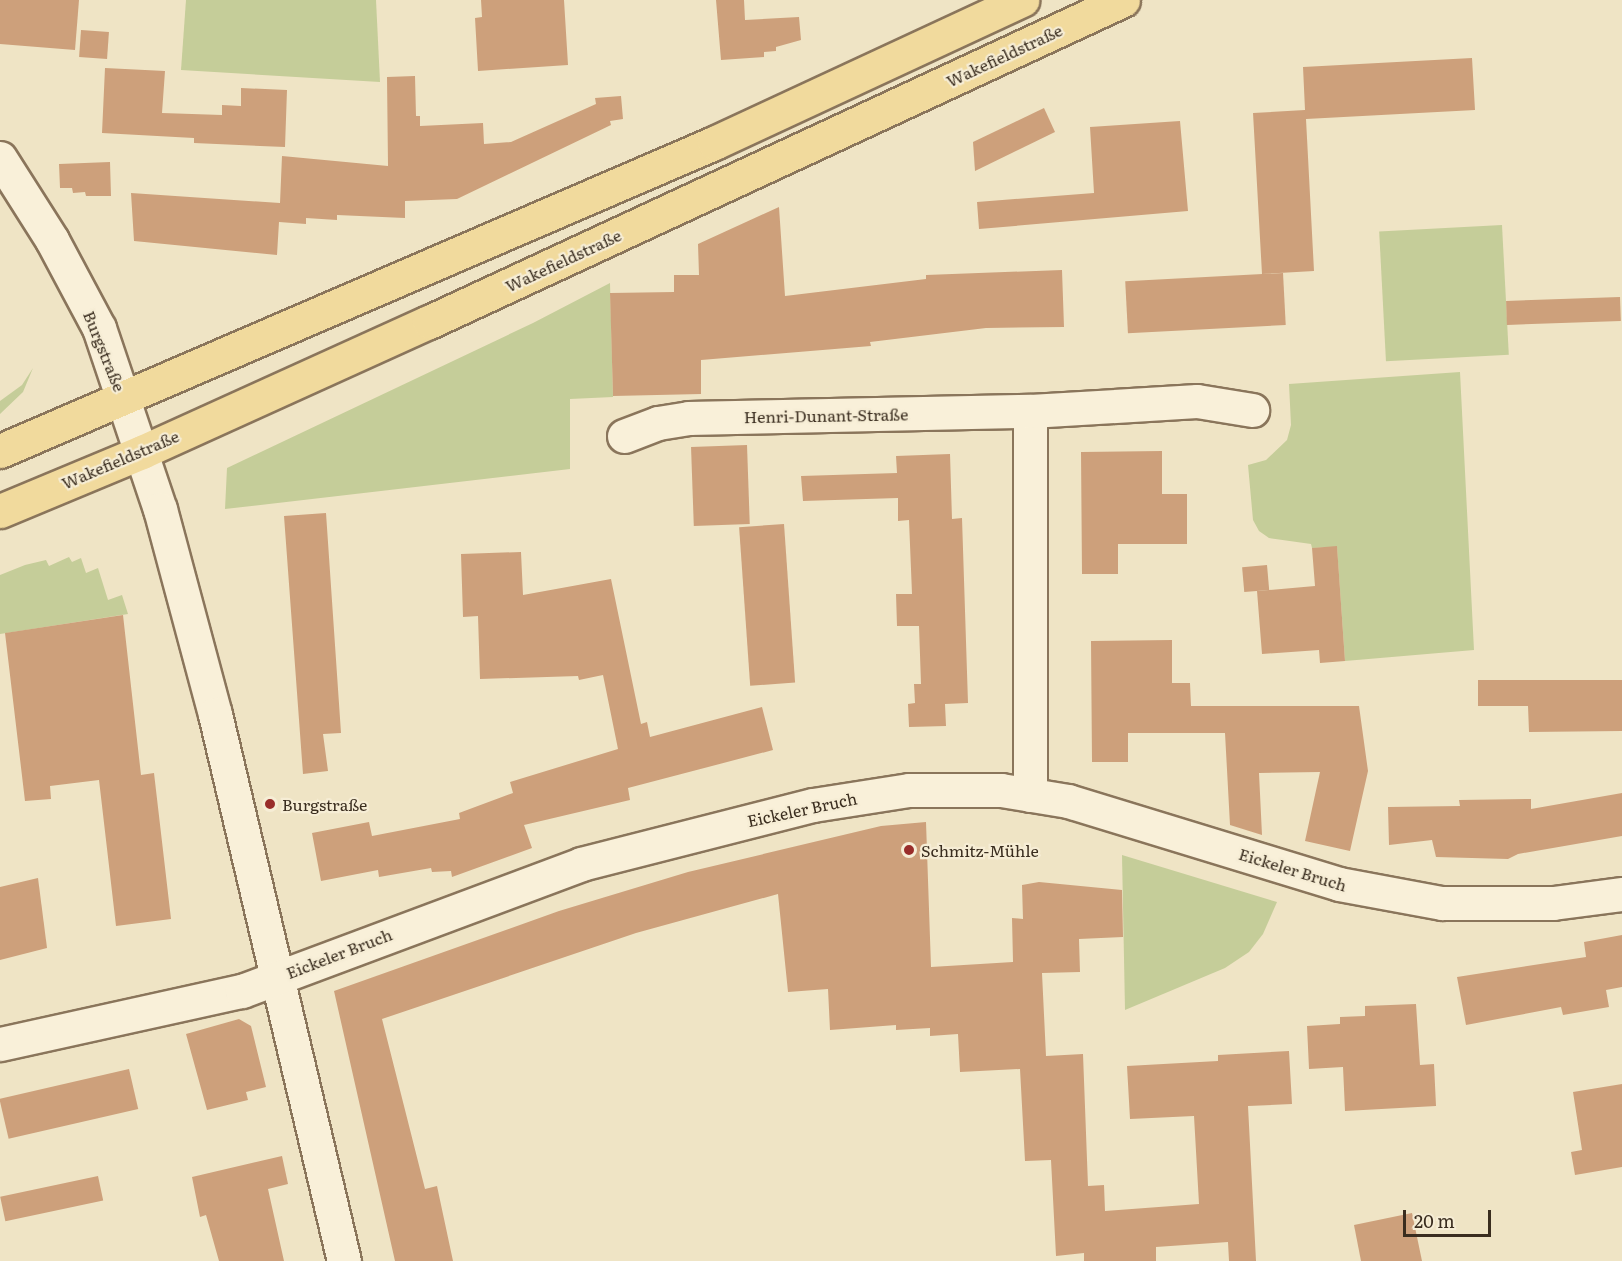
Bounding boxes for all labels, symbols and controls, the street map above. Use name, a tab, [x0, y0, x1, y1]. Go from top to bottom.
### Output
street label: Wakefieldstraße	[943, 20, 1065, 90]
street label: Wakefieldstraße	[502, 225, 624, 295]
street label: Burgstraße	[80, 308, 130, 394]
street label: Henri-Dunant-Straße	[744, 404, 908, 426]
street label: Wakefieldstraße	[58, 426, 182, 492]
street label: Eickeler Bruch	[745, 788, 859, 830]
place label: Burgstraße	[282, 794, 367, 814]
marker: Burgstraße	[263, 797, 277, 811]
place label: Schmitz-Mühle	[921, 840, 1039, 860]
marker: Schmitz-Mühle	[902, 843, 916, 857]
street label: Eickeler Bruch	[1237, 843, 1349, 895]
street label: Eickeler Bruch	[283, 924, 395, 982]
scale bar	[1406, 1198, 1494, 1236]
text: 20 m	[1414, 1207, 1455, 1234]

